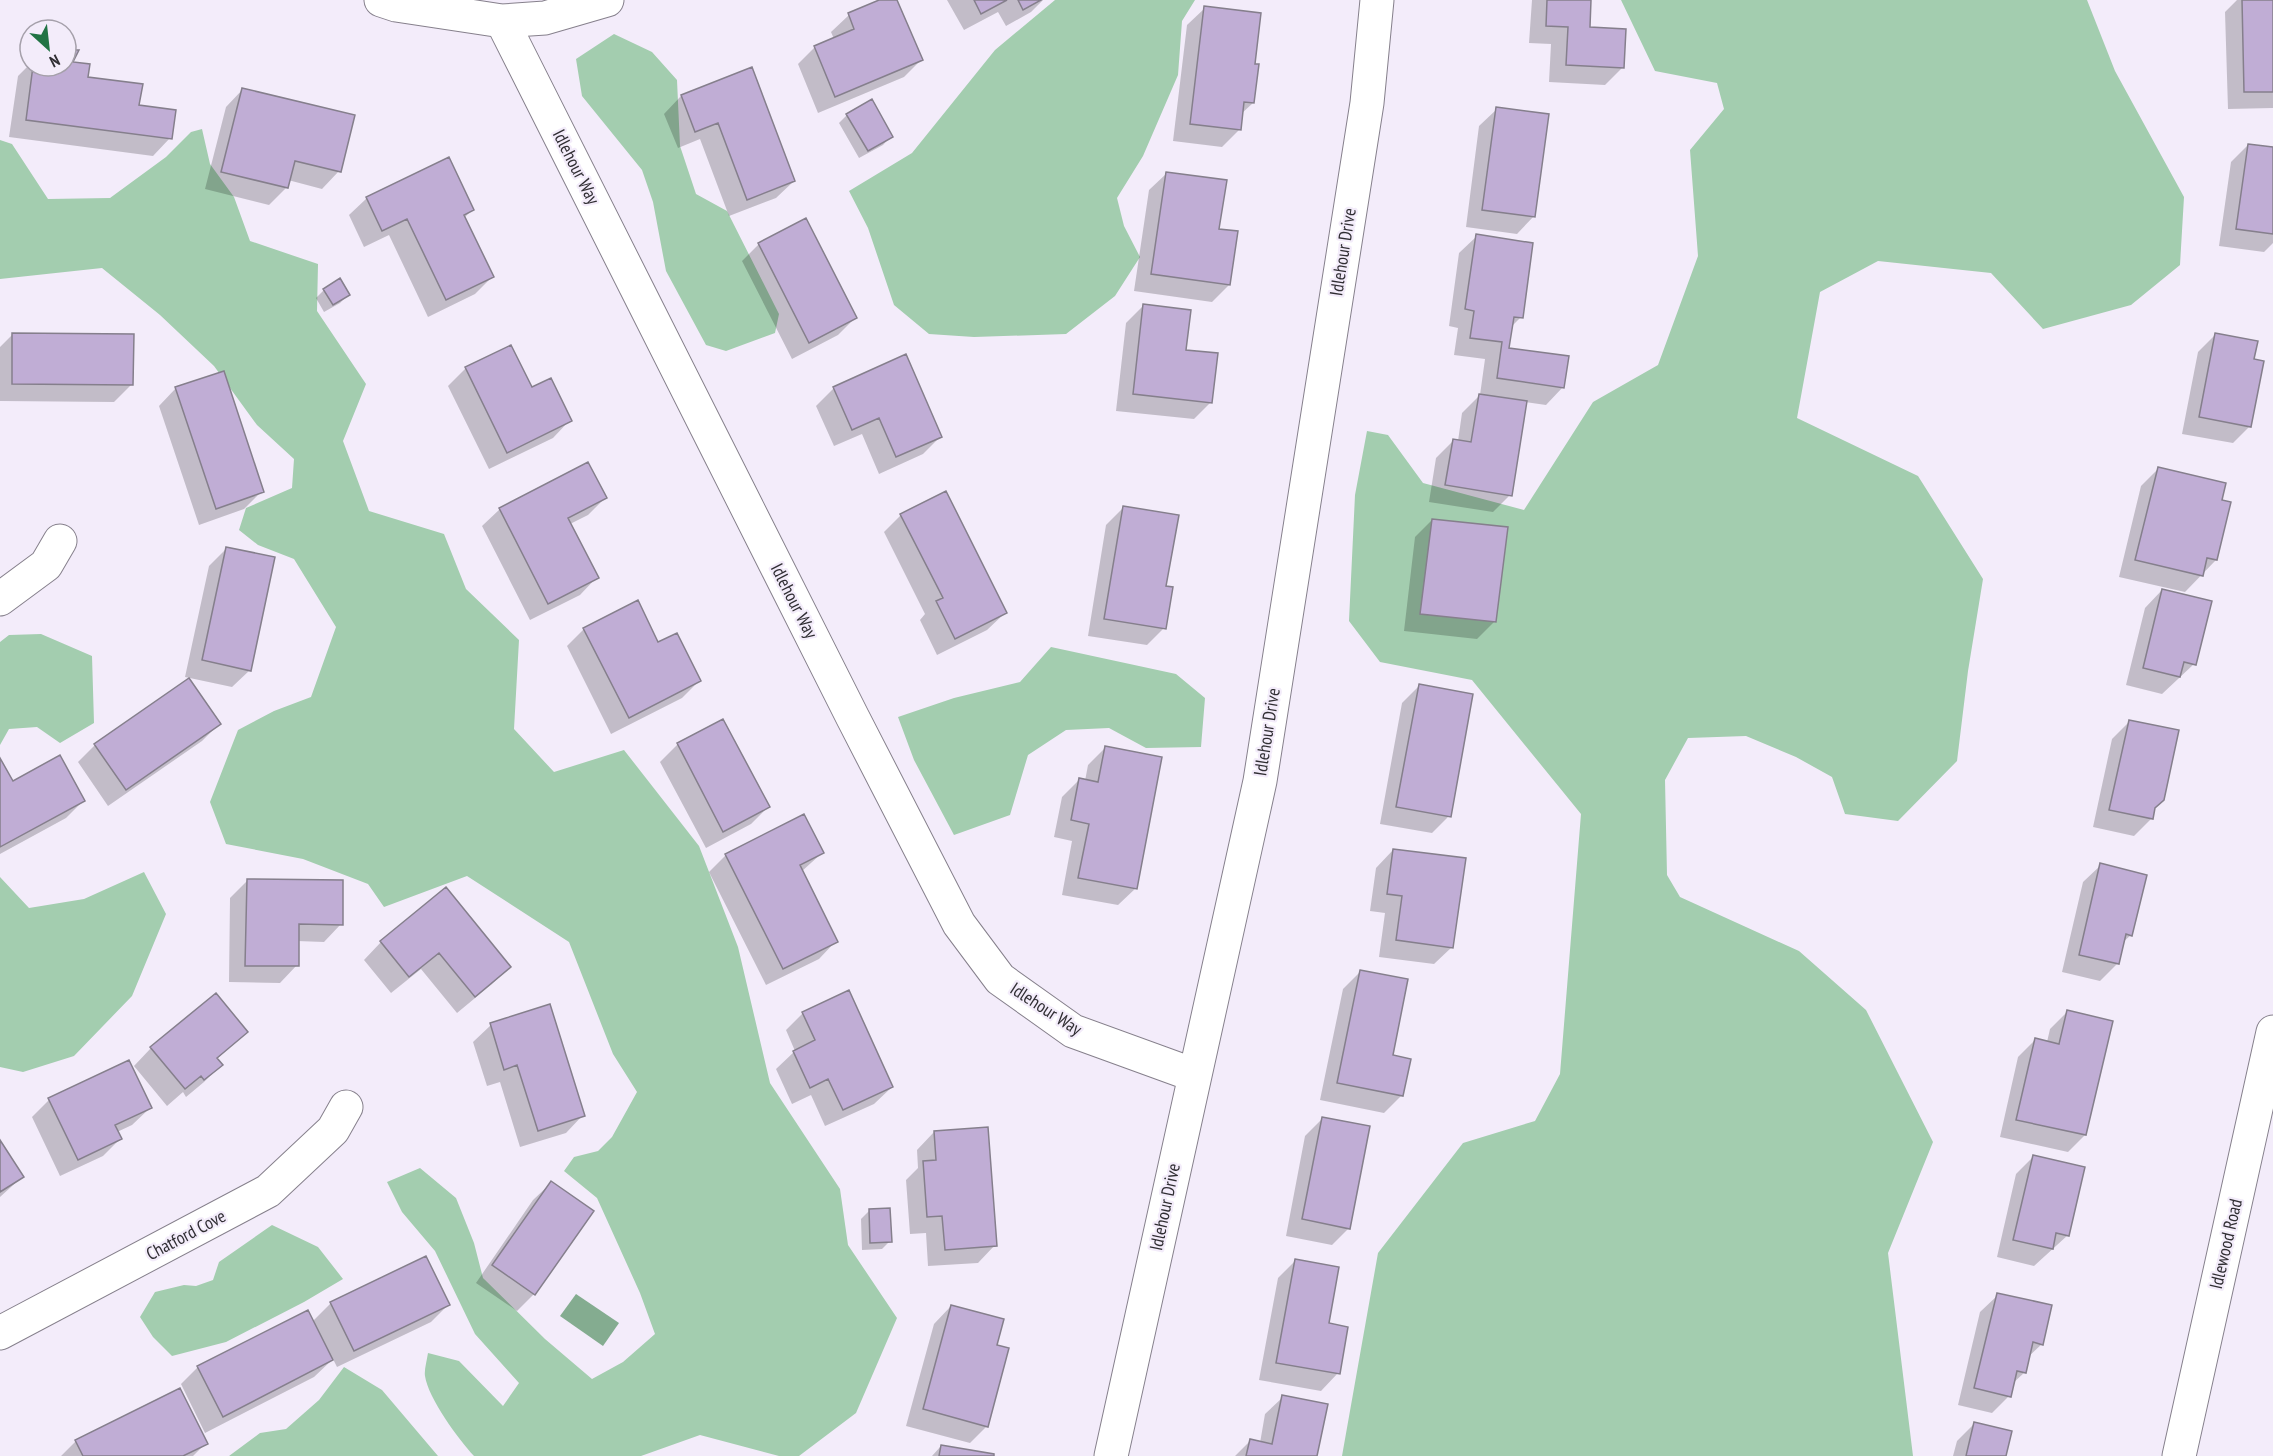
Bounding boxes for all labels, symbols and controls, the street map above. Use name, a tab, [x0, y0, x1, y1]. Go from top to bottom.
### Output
north arrow	[18, 18, 78, 78]
text: N	[46, 50, 63, 72]
street label: Idlehour Way	[548, 125, 605, 208]
street label: Idlehour Drive	[1324, 206, 1361, 297]
street label: Idlehour Way	[766, 559, 823, 642]
street label: Idlehour Drive	[1248, 686, 1285, 777]
street label: Idlehour Way	[1006, 977, 1087, 1040]
street label: Idlehour Drive	[1144, 1161, 1185, 1253]
street label: Idlewood Road	[2204, 1197, 2247, 1291]
street label: Chatford Cove	[142, 1204, 230, 1265]

